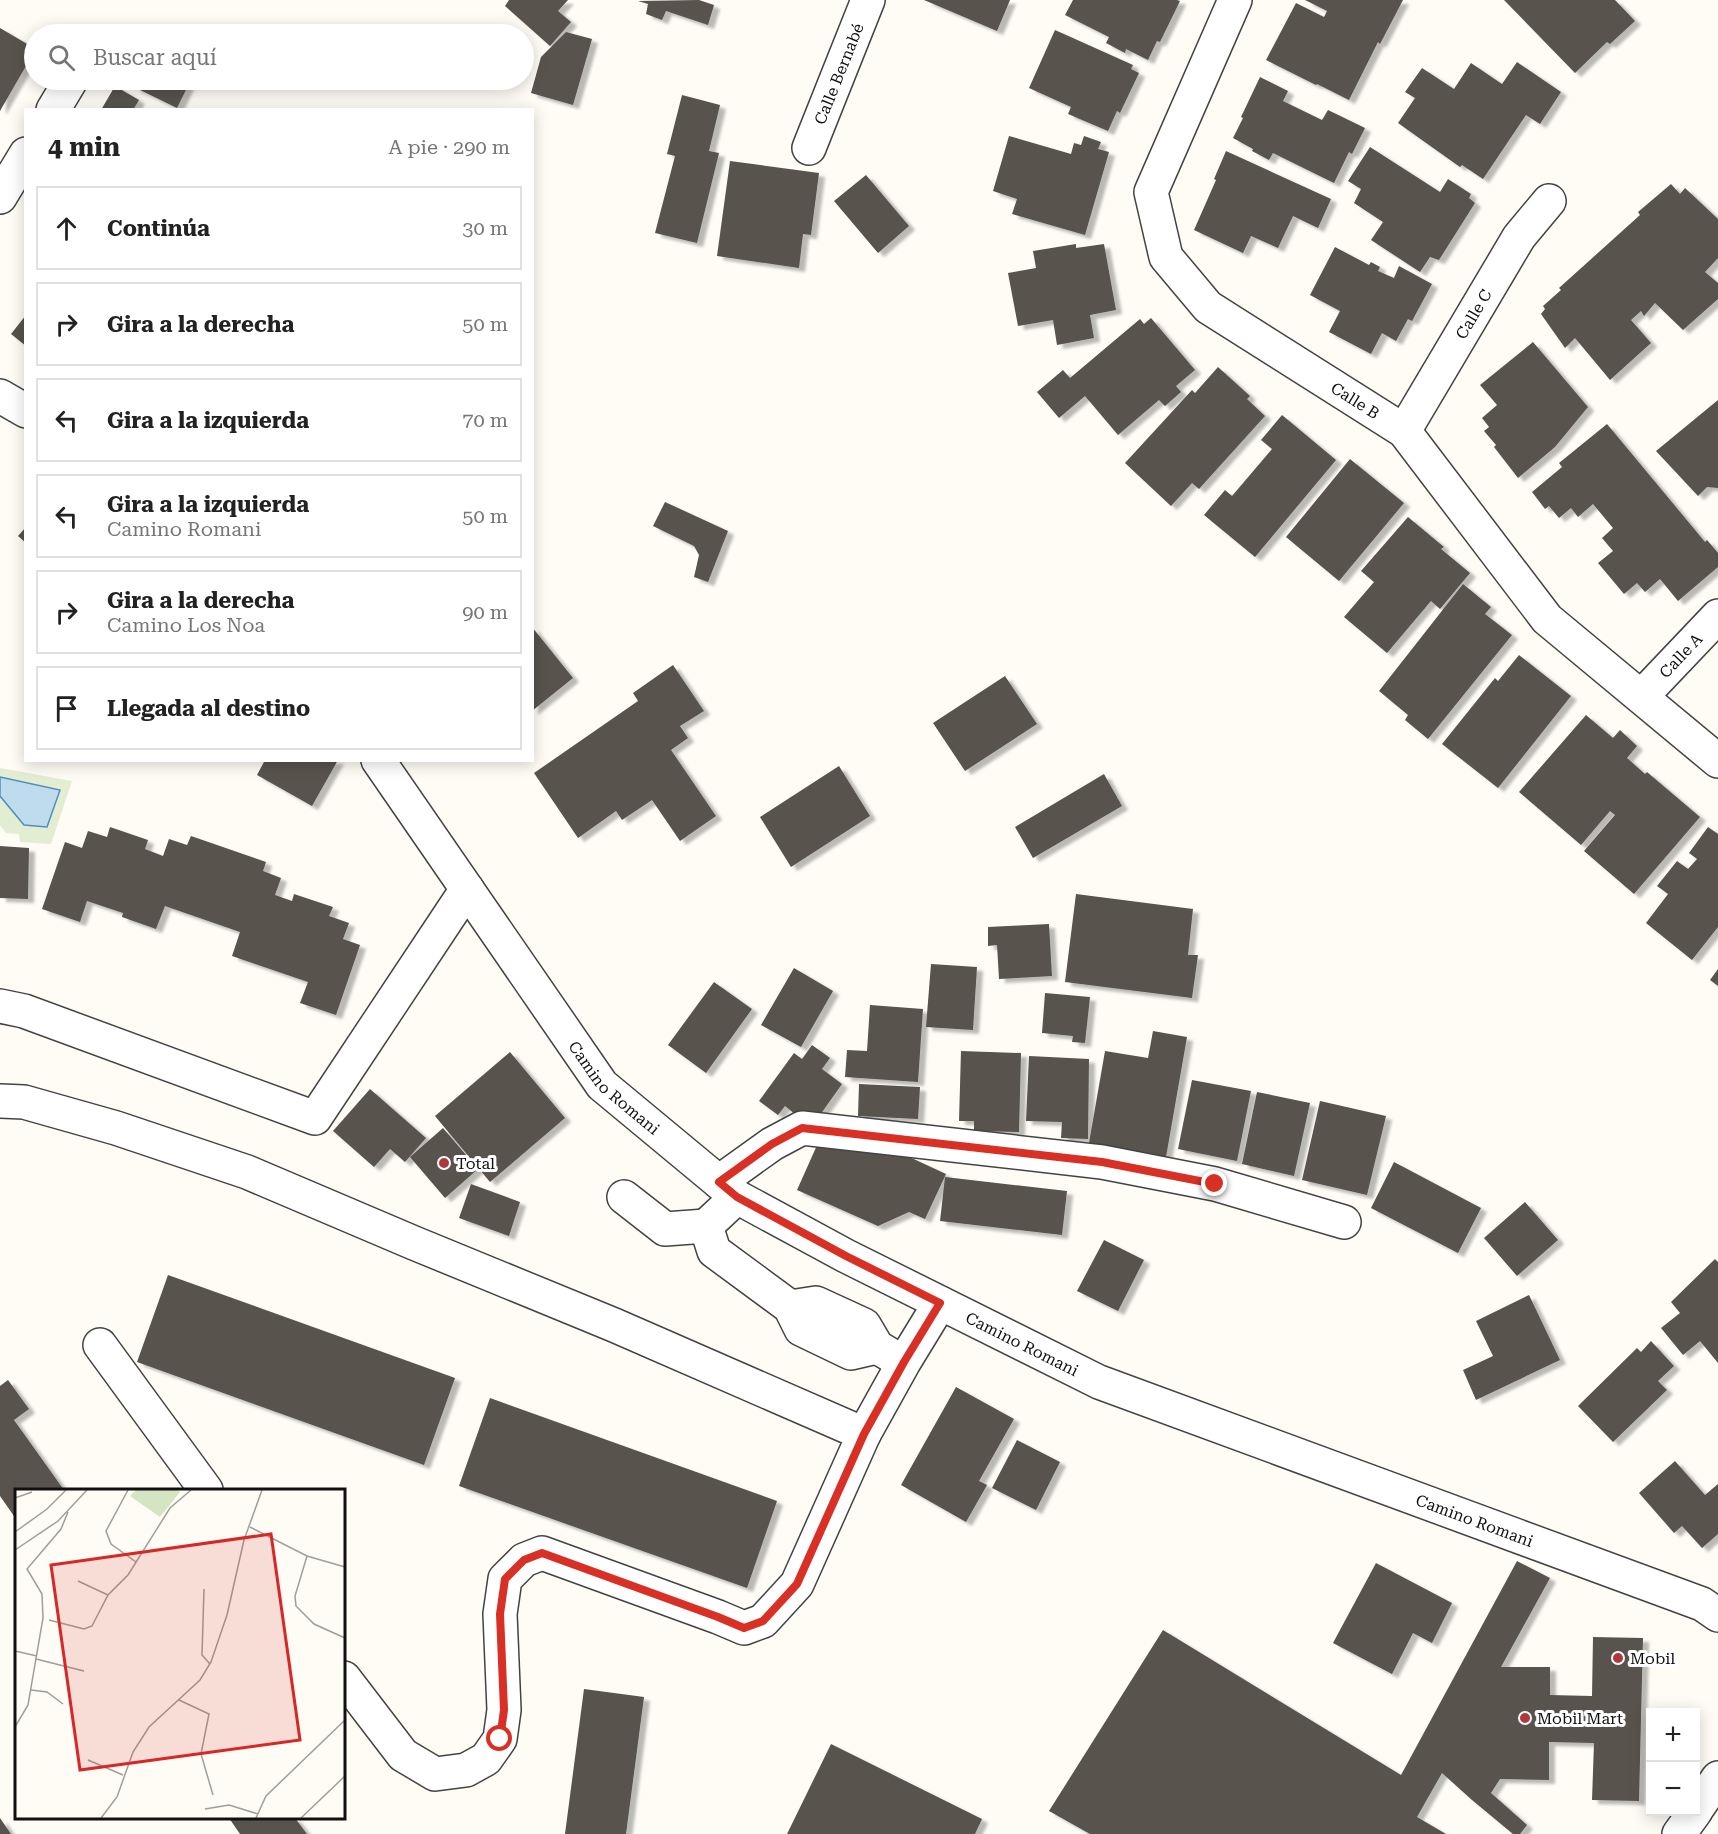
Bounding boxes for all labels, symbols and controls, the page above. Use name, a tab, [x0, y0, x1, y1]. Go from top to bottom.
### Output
street label: Calle Bernabé	[810, 20, 868, 127]
search box	[24, 24, 534, 90]
icon: search	[45, 41, 78, 74]
text: Buscar aquí	[93, 45, 217, 70]
text: 4 min	[48, 132, 120, 162]
text: A pie · 290 m	[388, 135, 510, 159]
icon: ahead	[50, 212, 83, 245]
text: Continúa	[107, 216, 210, 241]
text: 30 m	[462, 216, 508, 240]
street label: Calle C	[1452, 286, 1496, 343]
icon: right	[50, 308, 83, 341]
text: Gira a la derecha	[107, 312, 294, 337]
text: 50 m	[462, 312, 508, 336]
street label: Calle B	[1327, 378, 1383, 423]
icon: left	[50, 404, 83, 437]
text: Gira a la izquierda	[107, 408, 309, 433]
text: 70 m	[462, 408, 508, 432]
text: Gira a la izquierda	[107, 492, 309, 517]
icon: left	[50, 500, 83, 533]
text: 50 m	[462, 504, 508, 528]
text: Camino Romani	[107, 517, 261, 541]
text: Gira a la derecha	[107, 588, 294, 613]
icon: right	[50, 596, 83, 629]
text: 90 m	[462, 600, 508, 624]
text: Camino Los Noa	[107, 613, 265, 637]
street label: Calle A	[1655, 629, 1707, 682]
icon: arrive	[50, 692, 83, 725]
text: Llegada al destino	[107, 696, 310, 721]
street label: Camino Romani	[565, 1038, 663, 1139]
place label: Total	[456, 1154, 495, 1173]
marker: Total	[437, 1156, 451, 1170]
route end	[1201, 1170, 1227, 1196]
street label: Camino Romani	[963, 1308, 1082, 1380]
inset map	[15, 1489, 345, 1819]
street label: Camino Romani	[1413, 1491, 1536, 1551]
place label: Mobil	[1630, 1649, 1675, 1668]
marker: Mobil	[1611, 1651, 1625, 1665]
map controls	[1646, 1708, 1700, 1816]
button: +	[1646, 1708, 1700, 1762]
place label: Mobil Mart	[1537, 1709, 1623, 1728]
marker: Mobil Mart	[1518, 1711, 1532, 1725]
route start	[486, 1725, 512, 1751]
button: −	[1646, 1762, 1700, 1816]

